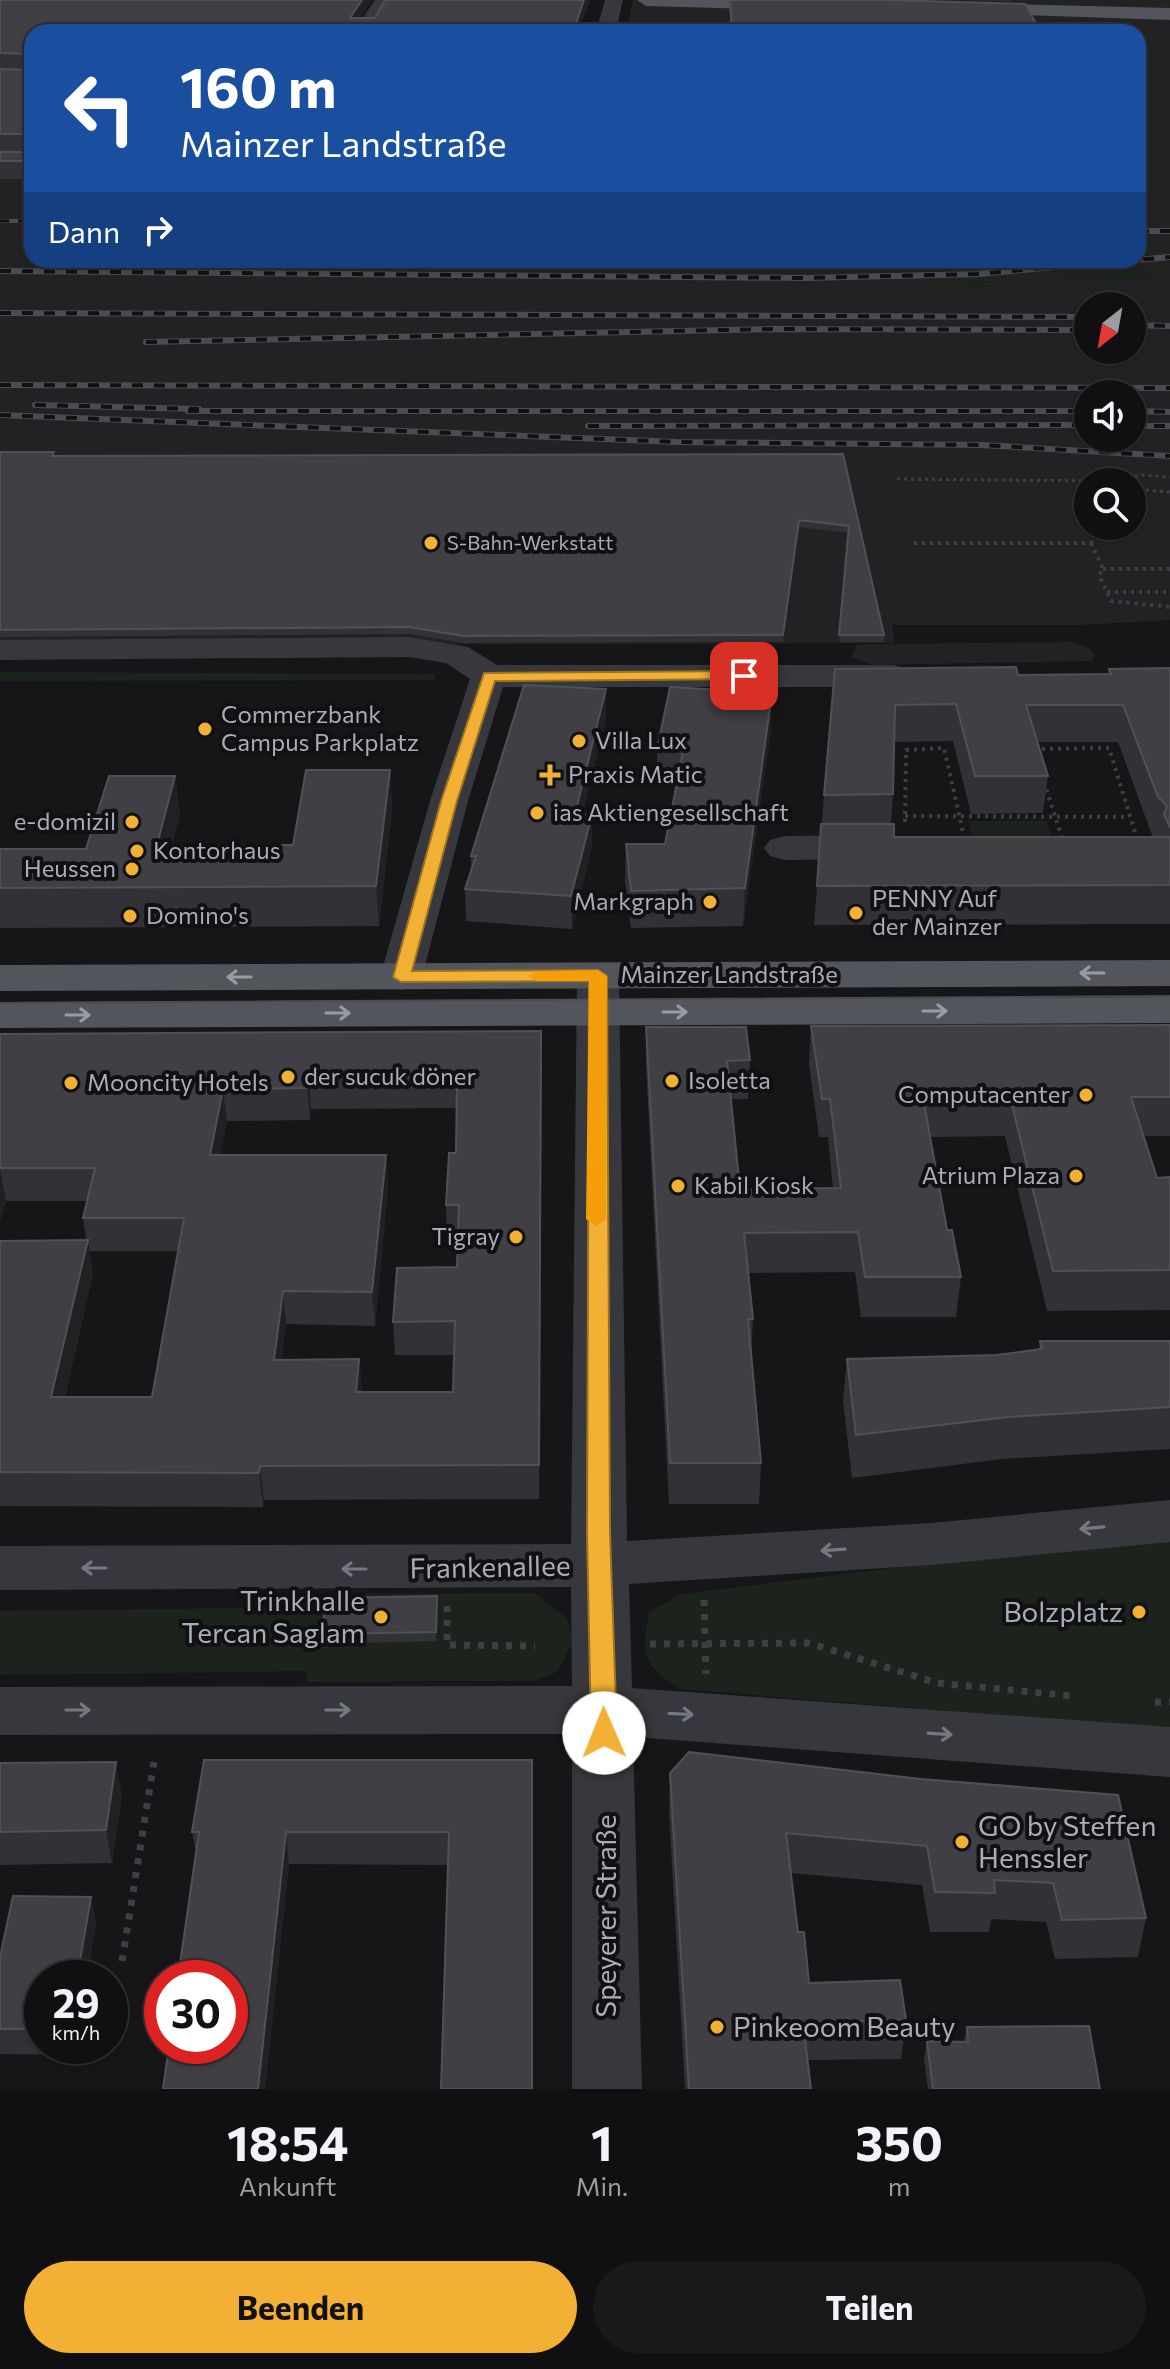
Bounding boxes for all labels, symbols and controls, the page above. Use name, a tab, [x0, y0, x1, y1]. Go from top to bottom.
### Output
text: 160 m	[180, 51, 337, 120]
icon: left	[48, 56, 152, 160]
text: Mainzer Landstraße	[180, 120, 506, 164]
icon: right	[136, 208, 180, 252]
text: Dann	[48, 212, 120, 249]
north arrow	[1074, 292, 1146, 364]
map controls	[1074, 292, 1146, 540]
button: sound	[1074, 380, 1146, 452]
button: search	[1074, 468, 1146, 540]
place label: S-Bahn-Werkstatt	[447, 530, 613, 554]
marker: S-Bahn-Werkstatt	[422, 534, 440, 552]
pin	[710, 642, 778, 710]
icon: arrive	[722, 654, 766, 698]
place label: Commerzbank Campus Parkplatz	[221, 699, 419, 756]
marker: Commerzbank Campus Parkplatz	[196, 720, 214, 738]
place label: Villa Lux	[595, 725, 687, 754]
marker: Villa Lux	[570, 732, 588, 750]
place label: Praxis Matic	[568, 759, 703, 788]
marker: Praxis Matic	[539, 764, 561, 786]
place label: ias Aktiengesellschaft	[553, 797, 789, 826]
marker: ias Aktiengesellschaft	[528, 804, 546, 822]
place label: e-domizil	[14, 806, 116, 835]
marker: e-domizil	[123, 813, 141, 831]
place label: Kontorhaus	[153, 835, 281, 864]
marker: Kontorhaus	[128, 842, 146, 860]
place label: Heussen	[24, 853, 116, 882]
marker: Heussen	[123, 860, 141, 878]
place label: PENNY Auf der Mainzer	[872, 883, 1002, 940]
place label: Markgraph	[573, 886, 694, 915]
marker: Markgraph	[701, 893, 719, 911]
place label: Domino's	[146, 900, 249, 929]
marker: PENNY Auf der Mainzer	[847, 904, 865, 922]
marker: Domino's	[121, 907, 139, 925]
street label: Mainzer Landstraße	[620, 959, 838, 988]
one-way arrow	[1079, 965, 1106, 981]
one-way arrow	[226, 969, 253, 985]
one-way arrow	[921, 1003, 948, 1019]
one-way arrow	[661, 1004, 688, 1020]
one-way arrow	[324, 1005, 351, 1021]
one-way arrow	[64, 1007, 91, 1023]
place label: der sucuk döner	[304, 1061, 477, 1090]
place label: Isoletta	[688, 1065, 771, 1094]
place label: Mooncity Hotels	[87, 1067, 269, 1096]
marker: der sucuk döner	[279, 1068, 297, 1086]
marker: Isoletta	[663, 1072, 681, 1090]
marker: Mooncity Hotels	[62, 1074, 80, 1092]
place label: Computacenter	[898, 1079, 1070, 1108]
marker: Computacenter	[1077, 1086, 1095, 1104]
place label: Atrium Plaza	[922, 1160, 1060, 1189]
marker: Atrium Plaza	[1067, 1167, 1085, 1185]
place label: Kabil Kiosk	[694, 1170, 814, 1199]
marker: Kabil Kiosk	[669, 1177, 687, 1195]
place label: Tigray	[431, 1221, 500, 1250]
marker: Tigray	[507, 1228, 525, 1246]
one-way arrow	[1079, 1521, 1106, 1536]
one-way arrow	[820, 1543, 847, 1558]
street label: Frankenallee	[409, 1548, 571, 1584]
one-way arrow	[81, 1560, 108, 1576]
one-way arrow	[341, 1561, 368, 1577]
place label: Trinkhalle Tercan Saglam	[181, 1583, 365, 1649]
place label: Bolzplatz	[1003, 1594, 1123, 1628]
marker: Bolzplatz	[1130, 1603, 1148, 1621]
marker: Trinkhalle Tercan Saglam	[372, 1608, 390, 1626]
position arrow	[562, 1691, 646, 1775]
one-way arrow	[324, 1702, 351, 1718]
one-way arrow	[64, 1703, 91, 1718]
one-way arrow	[667, 1707, 694, 1722]
one-way arrow	[926, 1727, 953, 1742]
place label: GO by Steffen Henssler	[978, 1808, 1156, 1874]
street label: Speyerer Straße	[588, 1814, 622, 2018]
marker: GO by Steffen Henssler	[953, 1833, 971, 1851]
speed limit sign: 30	[144, 1960, 248, 2064]
text: 29	[52, 1977, 100, 2026]
place label: Pinkeoom Beauty	[733, 2009, 955, 2043]
marker: Pinkeoom Beauty	[708, 2018, 726, 2036]
text: km/h	[52, 2020, 100, 2044]
text: 18:54	[227, 2112, 349, 2171]
text: 1	[591, 2112, 613, 2171]
text: 350	[855, 2112, 943, 2171]
text: Ankunft	[239, 2170, 336, 2201]
text: Min.	[576, 2170, 628, 2201]
text: m	[888, 2170, 910, 2201]
button: Beenden	[24, 2261, 577, 2353]
button: Teilen	[593, 2261, 1146, 2353]

